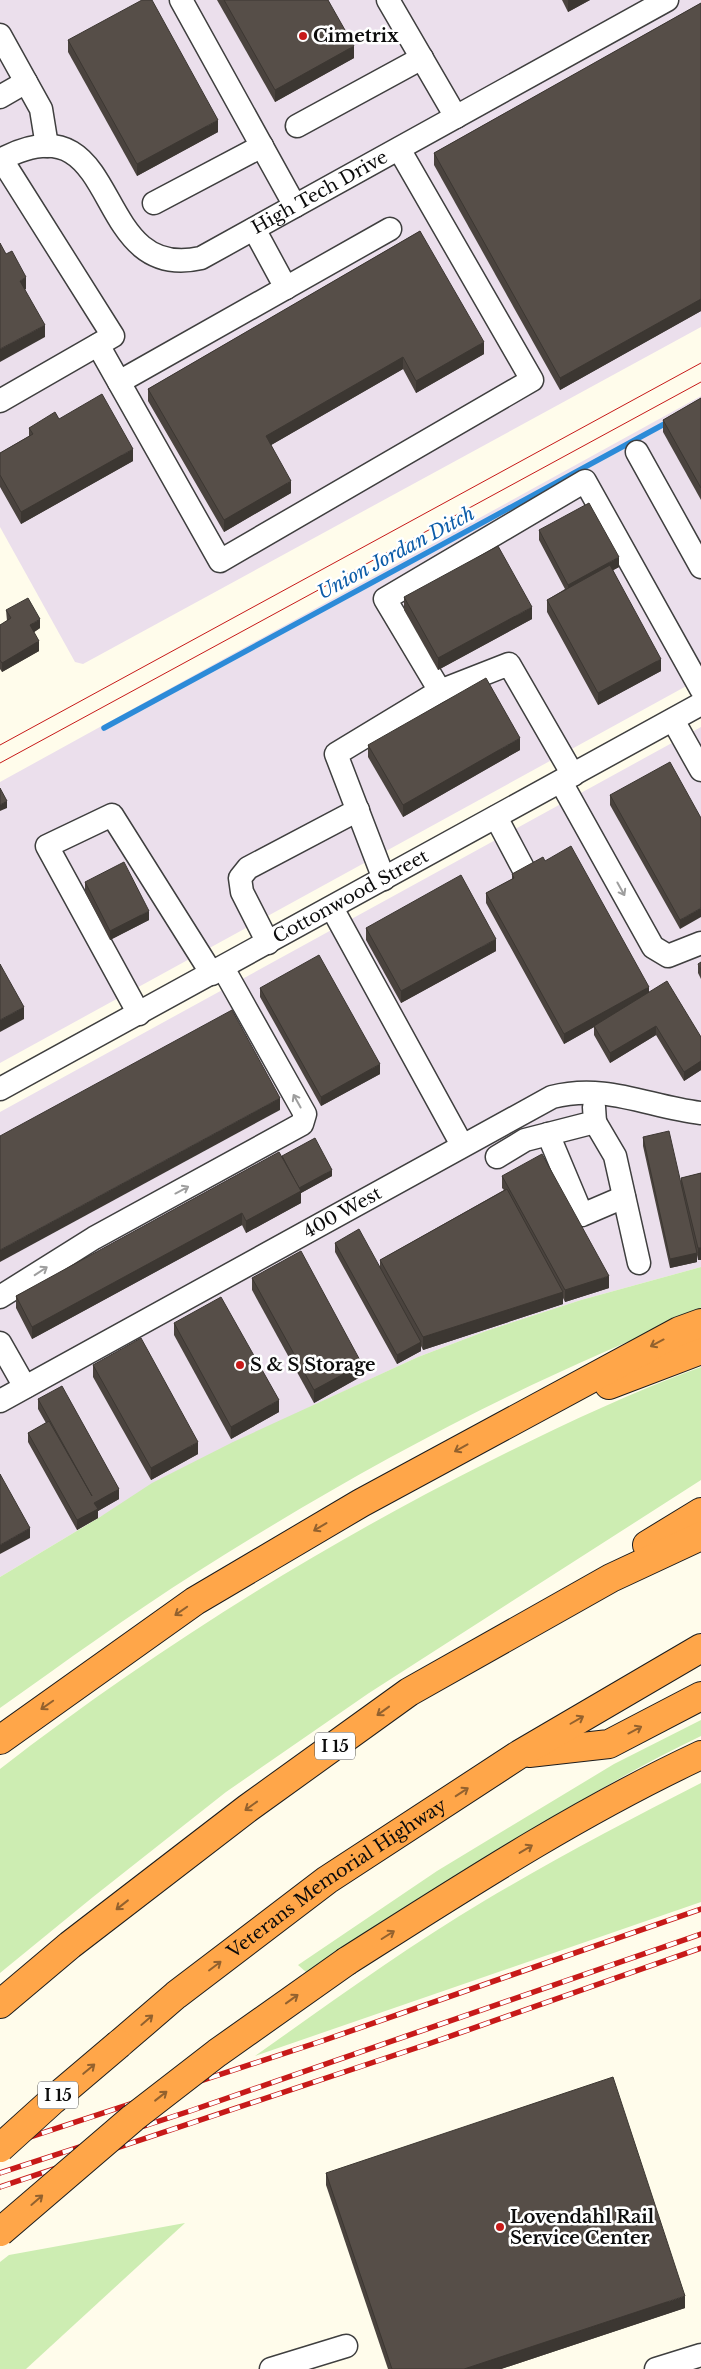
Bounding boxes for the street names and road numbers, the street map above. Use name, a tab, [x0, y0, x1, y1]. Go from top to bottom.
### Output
street label: High Tech Drive	[248, 146, 391, 239]
street label: Cottonwood Street	[269, 845, 432, 948]
street label: 400 West	[300, 1182, 386, 1243]
road number: I 15	[315, 1732, 355, 1760]
street label: Veterans Memorial Highway	[222, 1794, 451, 1963]
road number: I 15	[38, 2082, 78, 2108]

